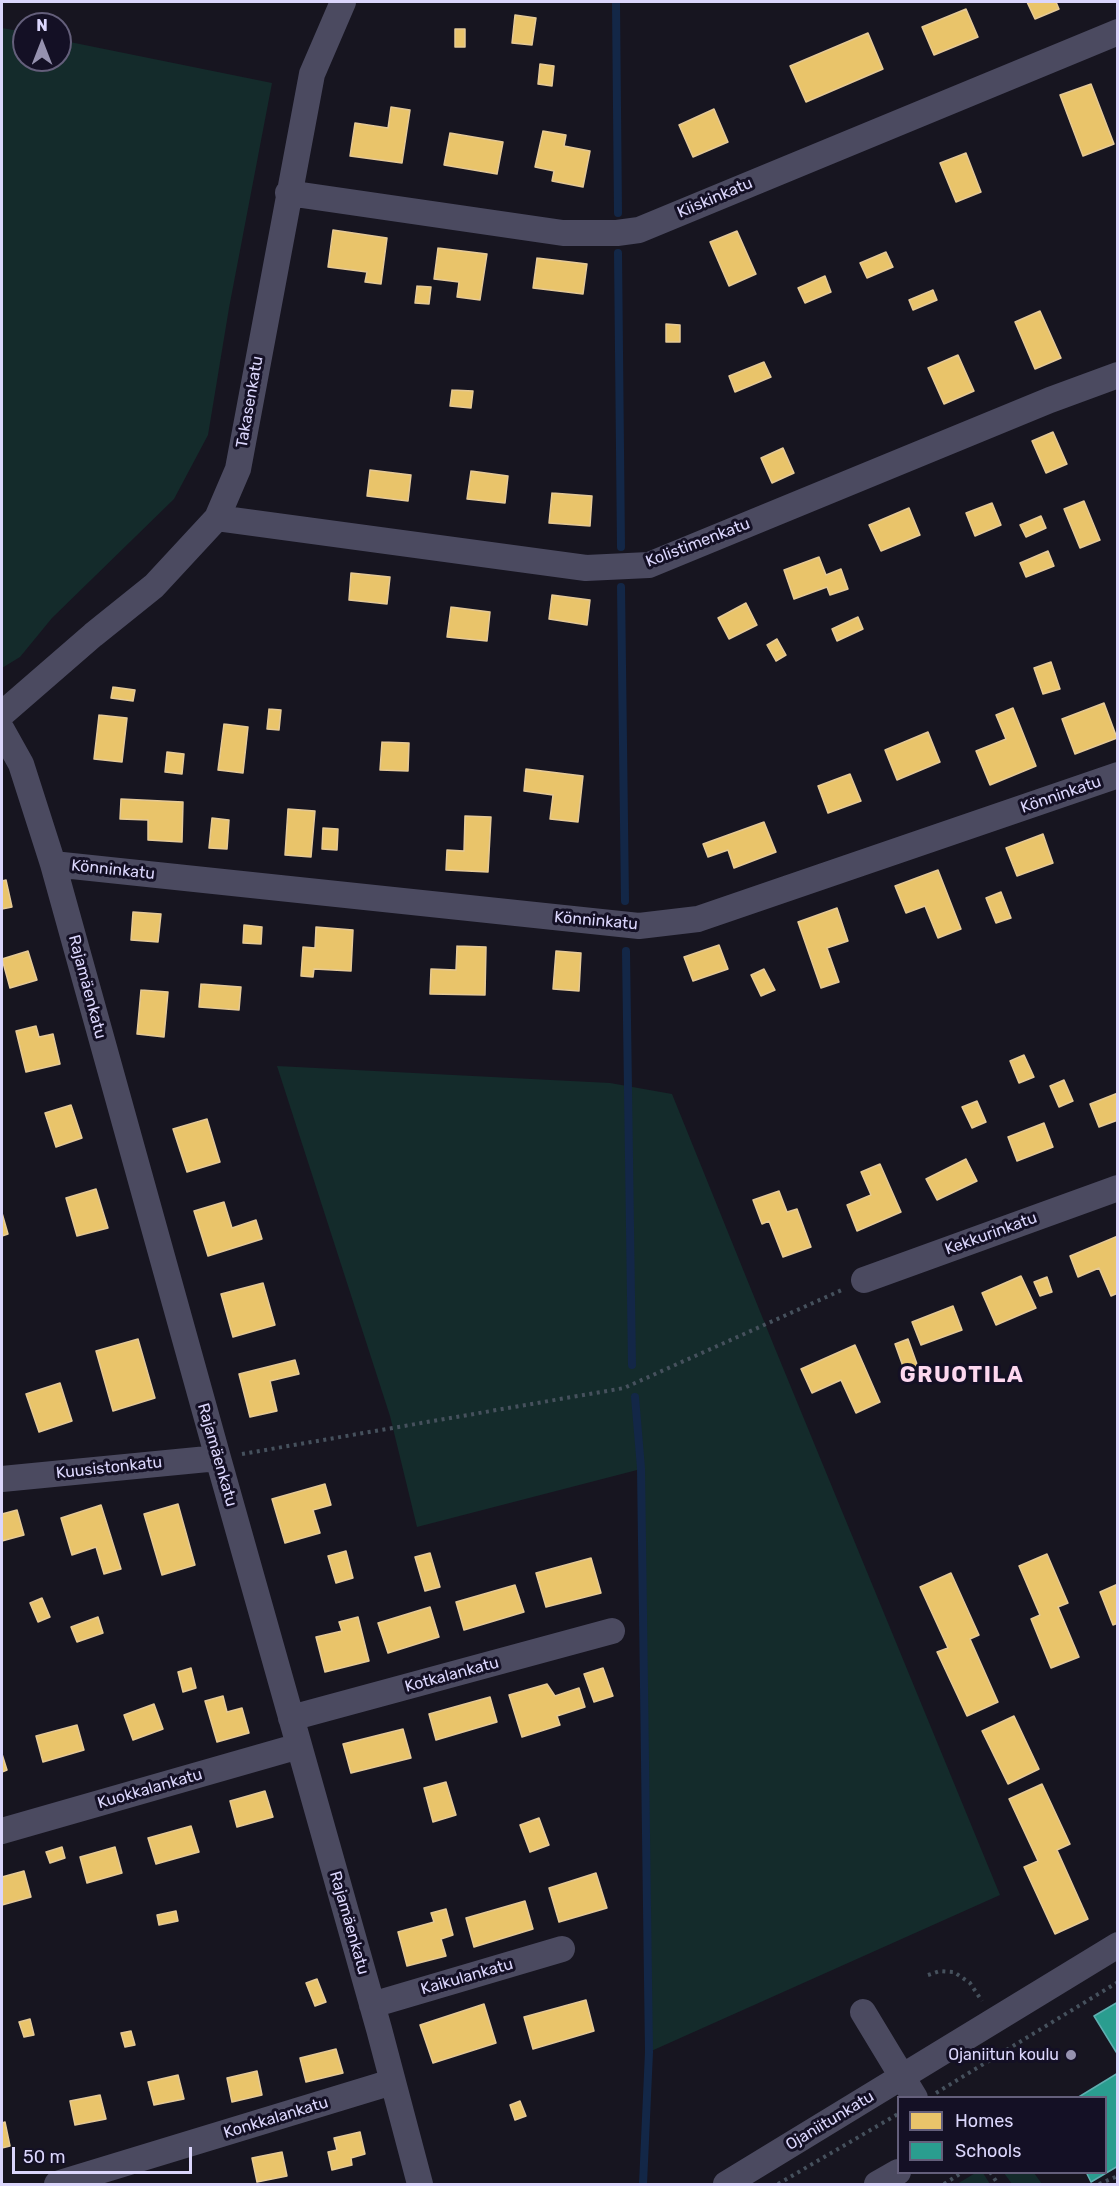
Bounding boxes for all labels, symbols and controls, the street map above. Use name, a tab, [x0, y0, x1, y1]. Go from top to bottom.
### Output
north arrow	[12, 12, 72, 72]
text: N	[36, 16, 48, 35]
street label: Kiiskinkatu	[674, 174, 756, 222]
street label: Takasenkatu	[232, 354, 268, 450]
street label: Kolistimenkatu	[643, 514, 753, 572]
street label: Könninkatu	[1018, 772, 1104, 818]
street label: Könninkatu	[70, 856, 156, 884]
street label: Könninkatu	[553, 908, 639, 934]
street label: Rajamäenkatu	[64, 933, 110, 1041]
street label: Kekkurinkatu	[942, 1208, 1040, 1260]
district label: GRUOTILA	[900, 1363, 1024, 1389]
street label: Rajamäenkatu	[193, 1401, 241, 1509]
street label: Kuusistonkatu	[55, 1453, 163, 1483]
street label: Kotkalankatu	[403, 1653, 501, 1697]
street label: Kuokkalankatu	[95, 1765, 205, 1813]
street label: Rajamäenkatu	[325, 1869, 373, 1977]
street label: Kaikulankatu	[419, 1955, 515, 1999]
place label: Ojaniitun koulu	[948, 2045, 1059, 2065]
marker: Ojaniitun koulu	[1064, 2048, 1078, 2062]
street label: Ojaniitunkatu	[782, 2087, 878, 2155]
street label: Konkkalankatu	[221, 2093, 331, 2143]
legend	[897, 2096, 1107, 2174]
text: Homes	[955, 2110, 1013, 2132]
scale bar	[15, 2135, 195, 2173]
text: Schools	[955, 2140, 1021, 2162]
text: 50 m	[23, 2146, 66, 2168]

